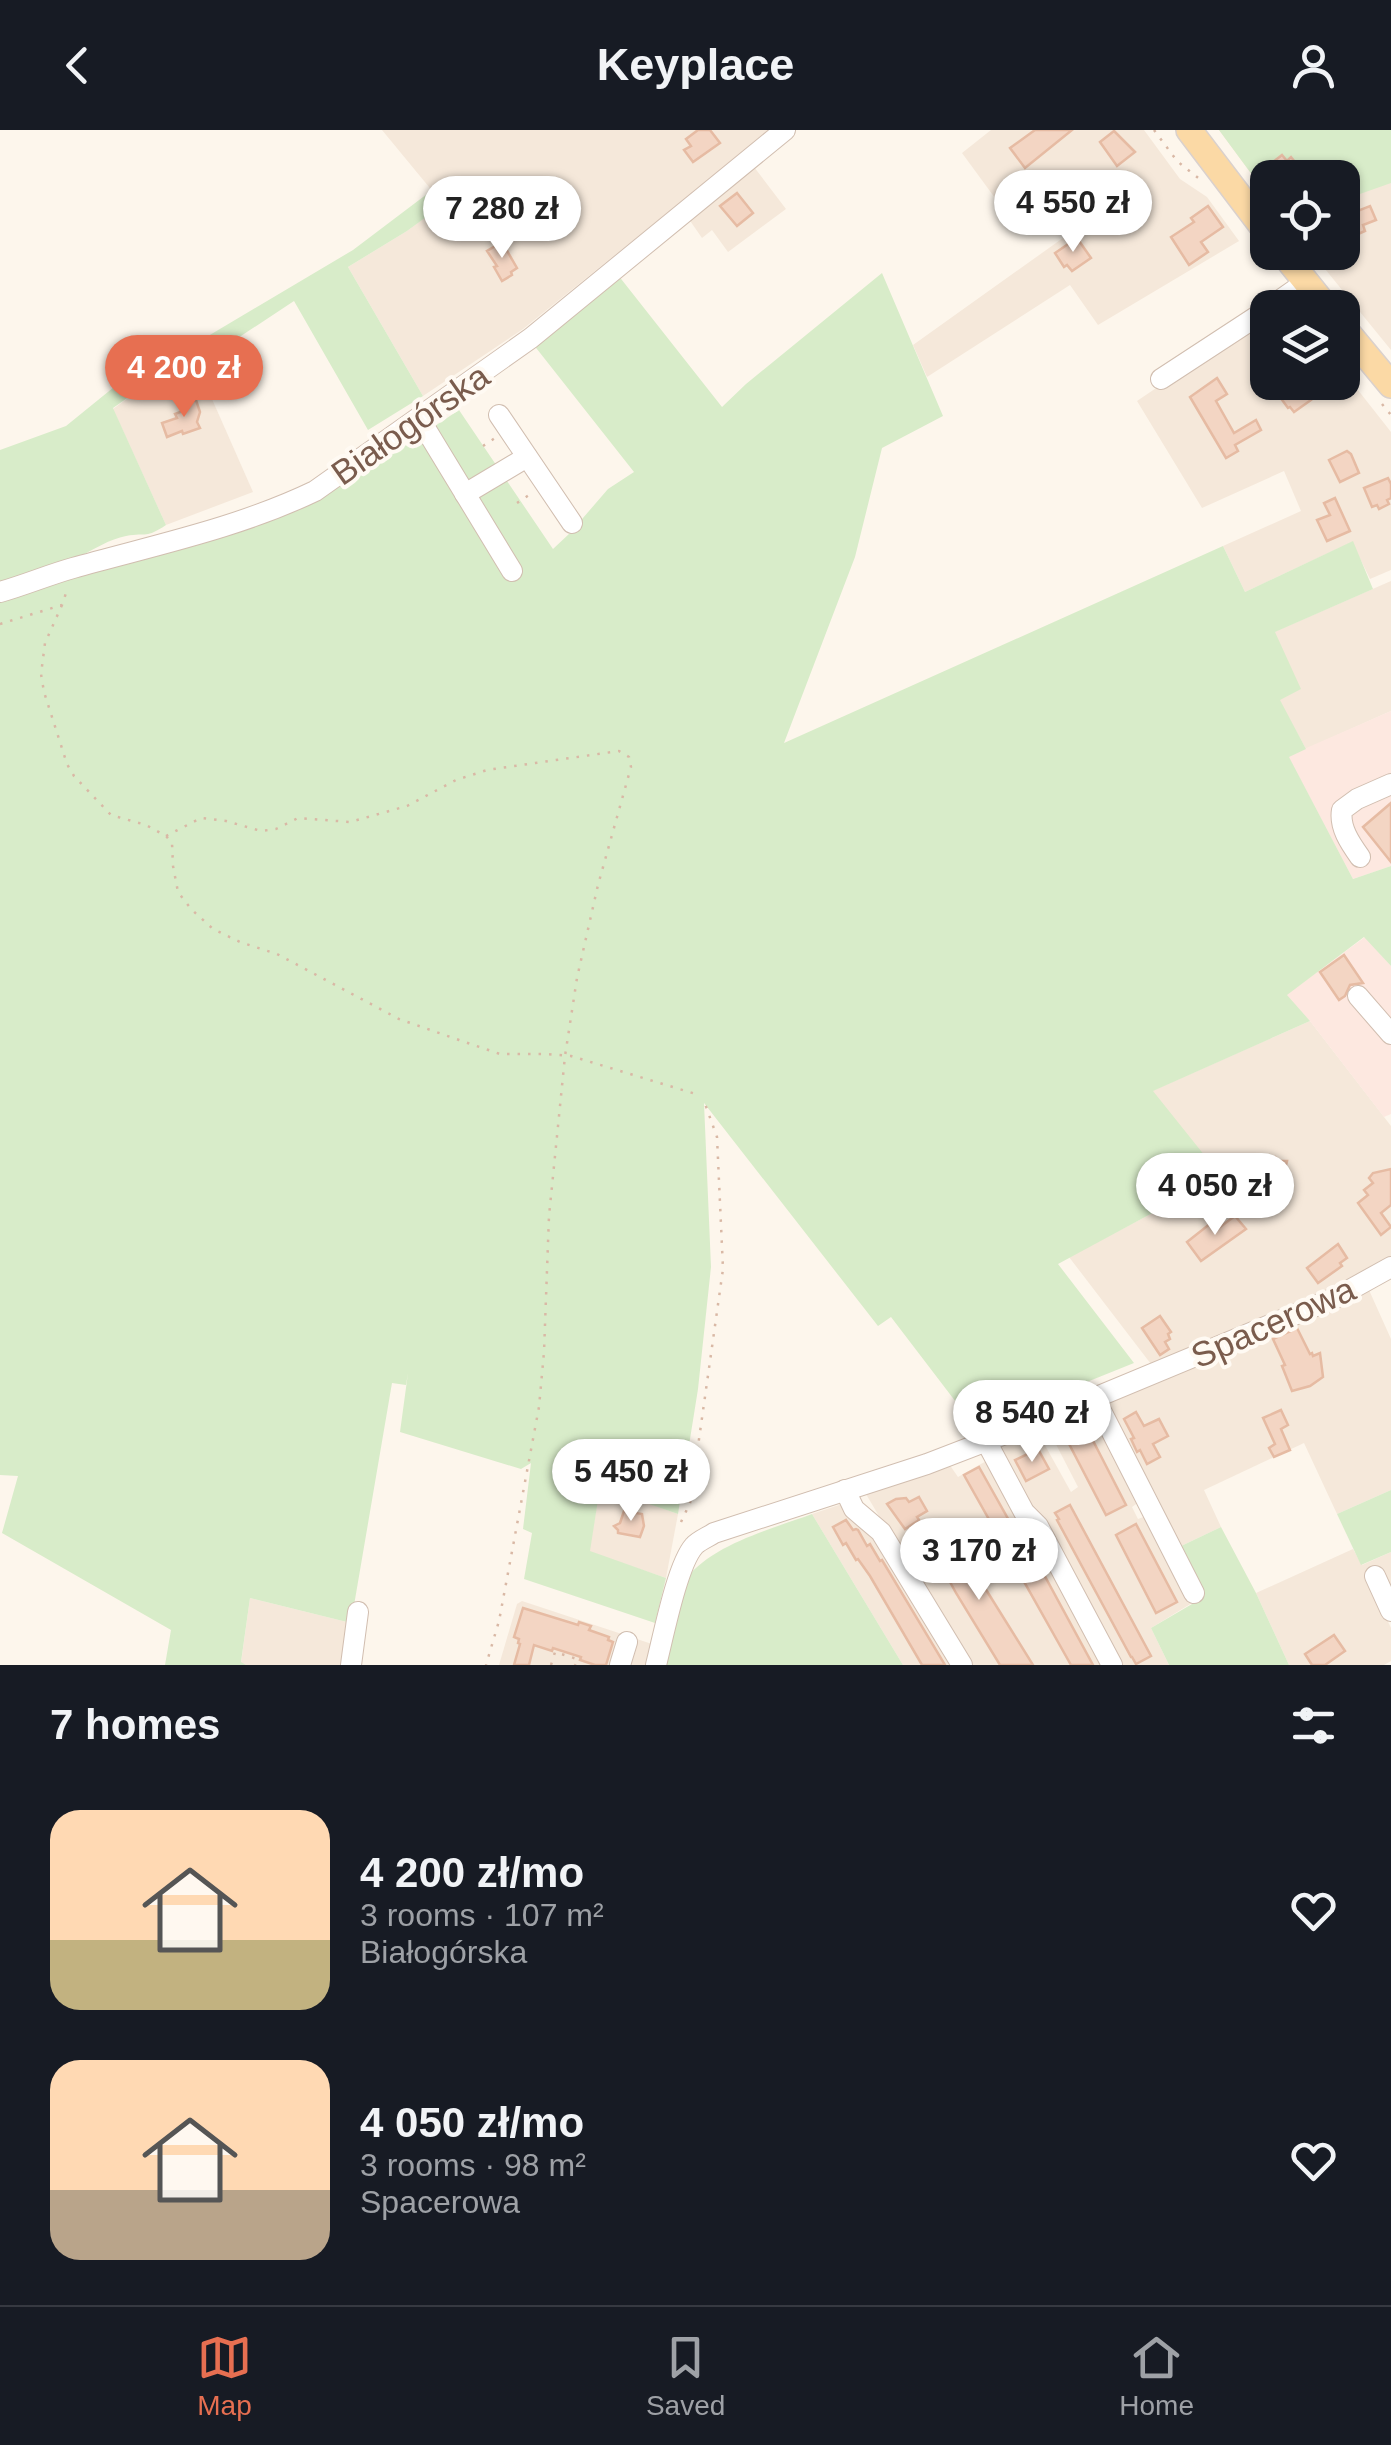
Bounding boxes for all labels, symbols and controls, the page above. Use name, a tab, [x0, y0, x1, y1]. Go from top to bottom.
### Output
icon: back	[50, 38, 105, 93]
icon: person	[1286, 38, 1341, 93]
text: Keyplace	[597, 39, 794, 90]
map controls	[1250, 160, 1360, 400]
button: locate	[1250, 160, 1360, 270]
pin: 4 550 zł	[970, 170, 1176, 255]
pin: 7 280 zł	[399, 176, 605, 261]
text: 4 550 zł	[1016, 184, 1130, 220]
text: 7 280 zł	[445, 190, 559, 226]
button: layers	[1250, 290, 1360, 400]
pin: 4 200 zł	[81, 335, 287, 420]
text: 4 200 zł	[127, 349, 241, 385]
street label: Białogórska	[324, 355, 497, 492]
pin: 4 050 zł	[1112, 1153, 1318, 1238]
text: 4 050 zł	[1158, 1167, 1272, 1203]
street label: Spacerowa	[1185, 1268, 1361, 1375]
pin: 8 540 zł	[929, 1380, 1135, 1465]
text: 8 540 zł	[975, 1394, 1089, 1430]
pin: 5 450 zł	[528, 1439, 734, 1524]
text: 5 450 zł	[574, 1453, 688, 1489]
pin: 3 170 zł	[876, 1518, 1082, 1603]
text: 3 170 zł	[922, 1532, 1036, 1568]
icon: filters	[1286, 1698, 1341, 1753]
text: 7 homes	[50, 1701, 220, 1748]
text: 4 200 zł/mo	[360, 1849, 584, 1896]
icon: home	[130, 1850, 250, 1970]
icon: heart	[1286, 1883, 1341, 1938]
text: 3 rooms · 107 m²	[360, 1897, 604, 1933]
text: Białogórska	[360, 1934, 527, 1970]
text: 4 050 zł/mo	[360, 2099, 584, 2146]
icon: home	[130, 2100, 250, 2220]
icon: heart	[1286, 2133, 1341, 2188]
text: 3 rooms · 98 m²	[360, 2147, 586, 2183]
text: Spacerowa	[360, 2184, 520, 2220]
tab: Map	[197, 2330, 252, 2422]
tab: Saved	[646, 2330, 725, 2422]
tab: Home	[1119, 2330, 1194, 2422]

